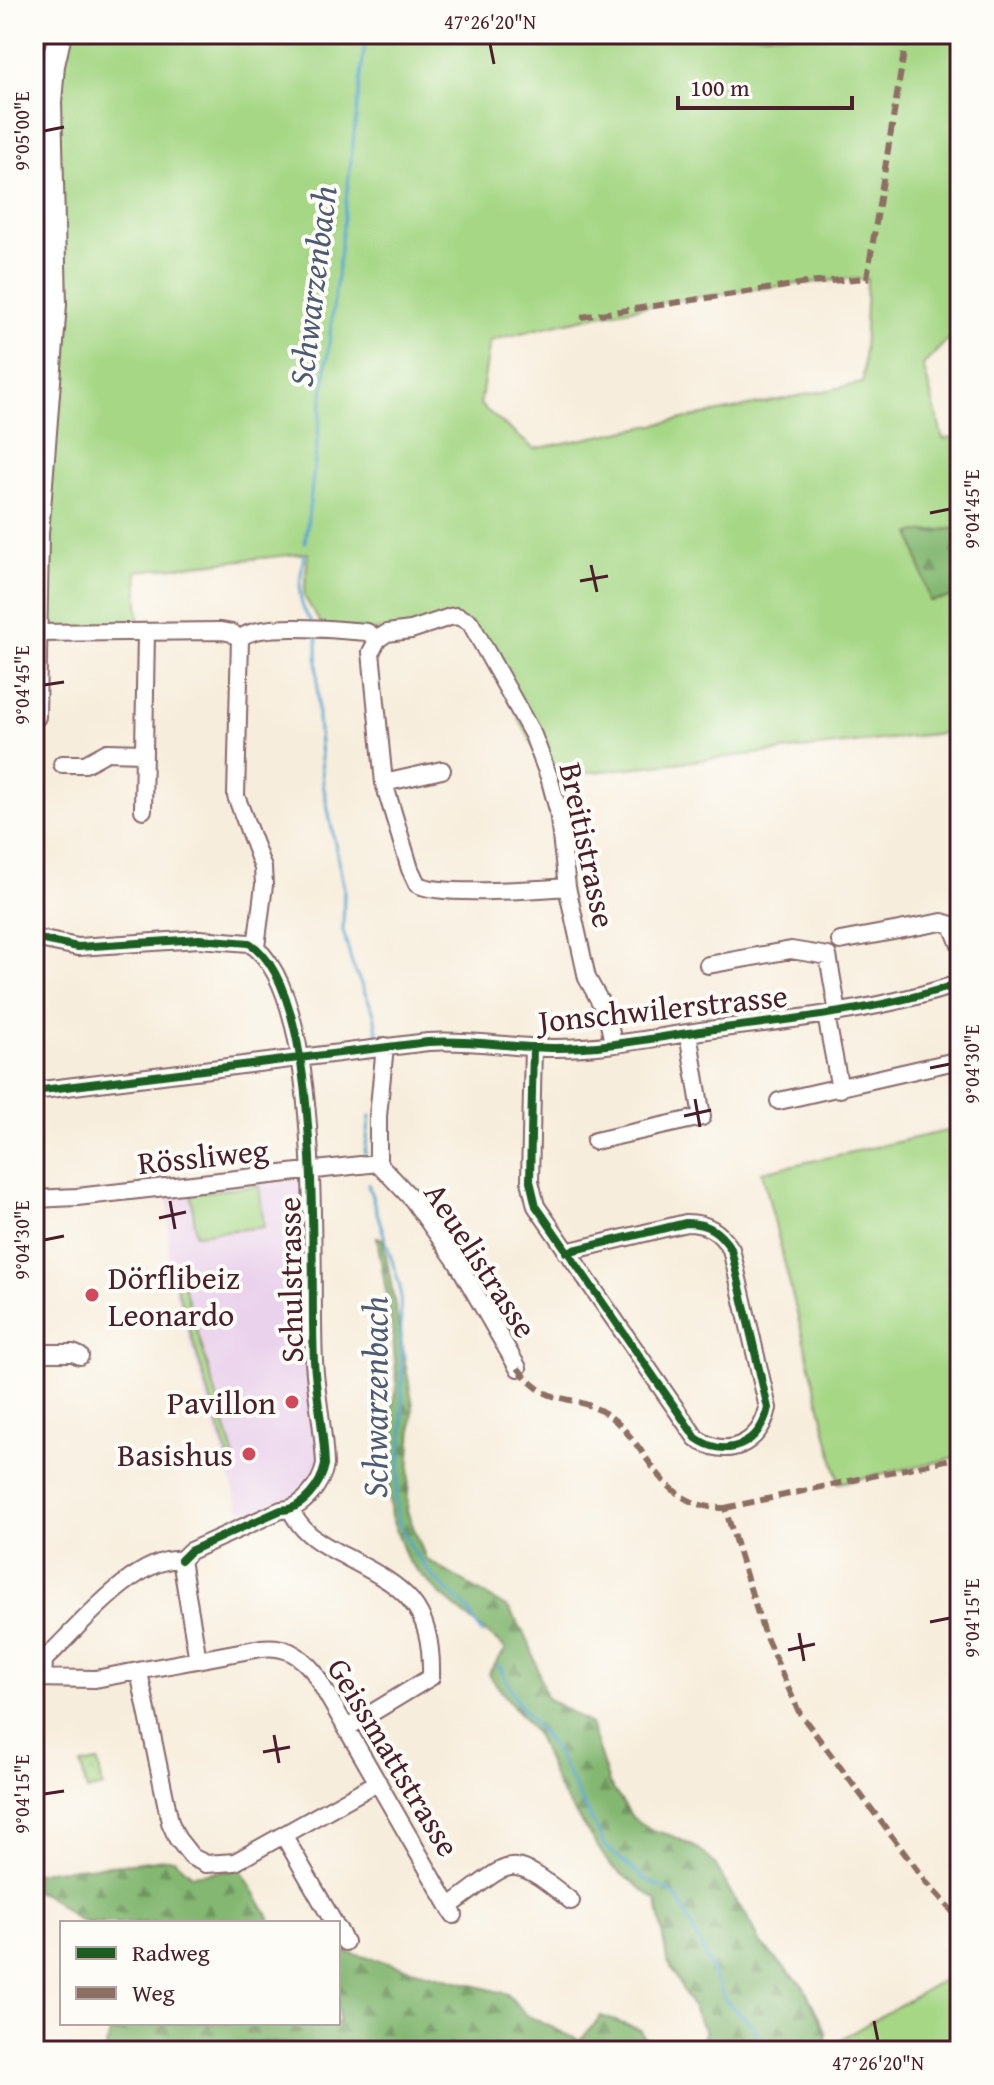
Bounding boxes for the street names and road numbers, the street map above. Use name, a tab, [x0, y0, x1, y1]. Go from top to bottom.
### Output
street label: Breitistrasse	[548, 758, 628, 932]
street label: Jonschwilerstrasse	[532, 972, 790, 1045]
street label: Rössliweg	[135, 1126, 271, 1186]
street label: Aeuelistrasse	[413, 1173, 549, 1347]
street label: Schulstrasse	[265, 1197, 315, 1363]
street label: Geissmattstrasse	[316, 1649, 472, 1865]

